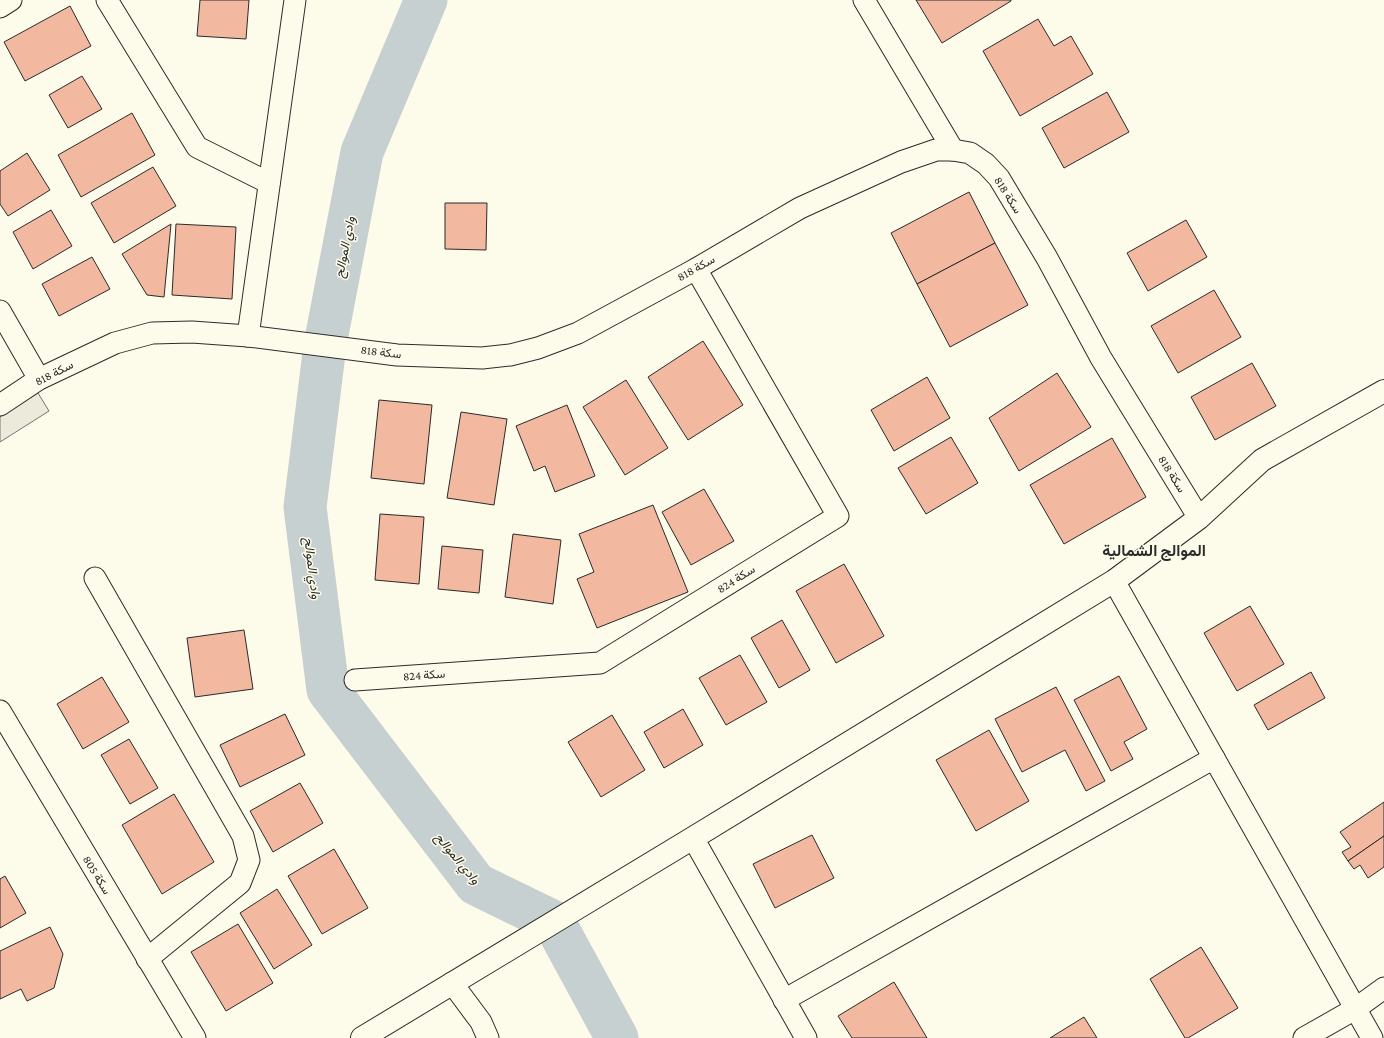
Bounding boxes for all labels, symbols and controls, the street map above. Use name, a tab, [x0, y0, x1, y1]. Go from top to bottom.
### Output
street label: سكة 818	[991, 174, 1025, 216]
water label: وادي الموالح	[331, 215, 361, 280]
street label: سكة 818	[675, 252, 717, 284]
street label: سكة 818	[360, 343, 402, 361]
street label: سكة 818	[33, 357, 75, 389]
street label: سكة 818	[1155, 453, 1189, 495]
water label: وادي الموالح	[298, 536, 324, 600]
district label: الموالح الشمالية	[1102, 542, 1206, 562]
street label: سكة 824	[714, 562, 758, 596]
street label: سكة 824	[402, 667, 446, 683]
water label: وادي الموالح	[430, 830, 484, 889]
street label: سكة 805	[80, 853, 114, 897]

